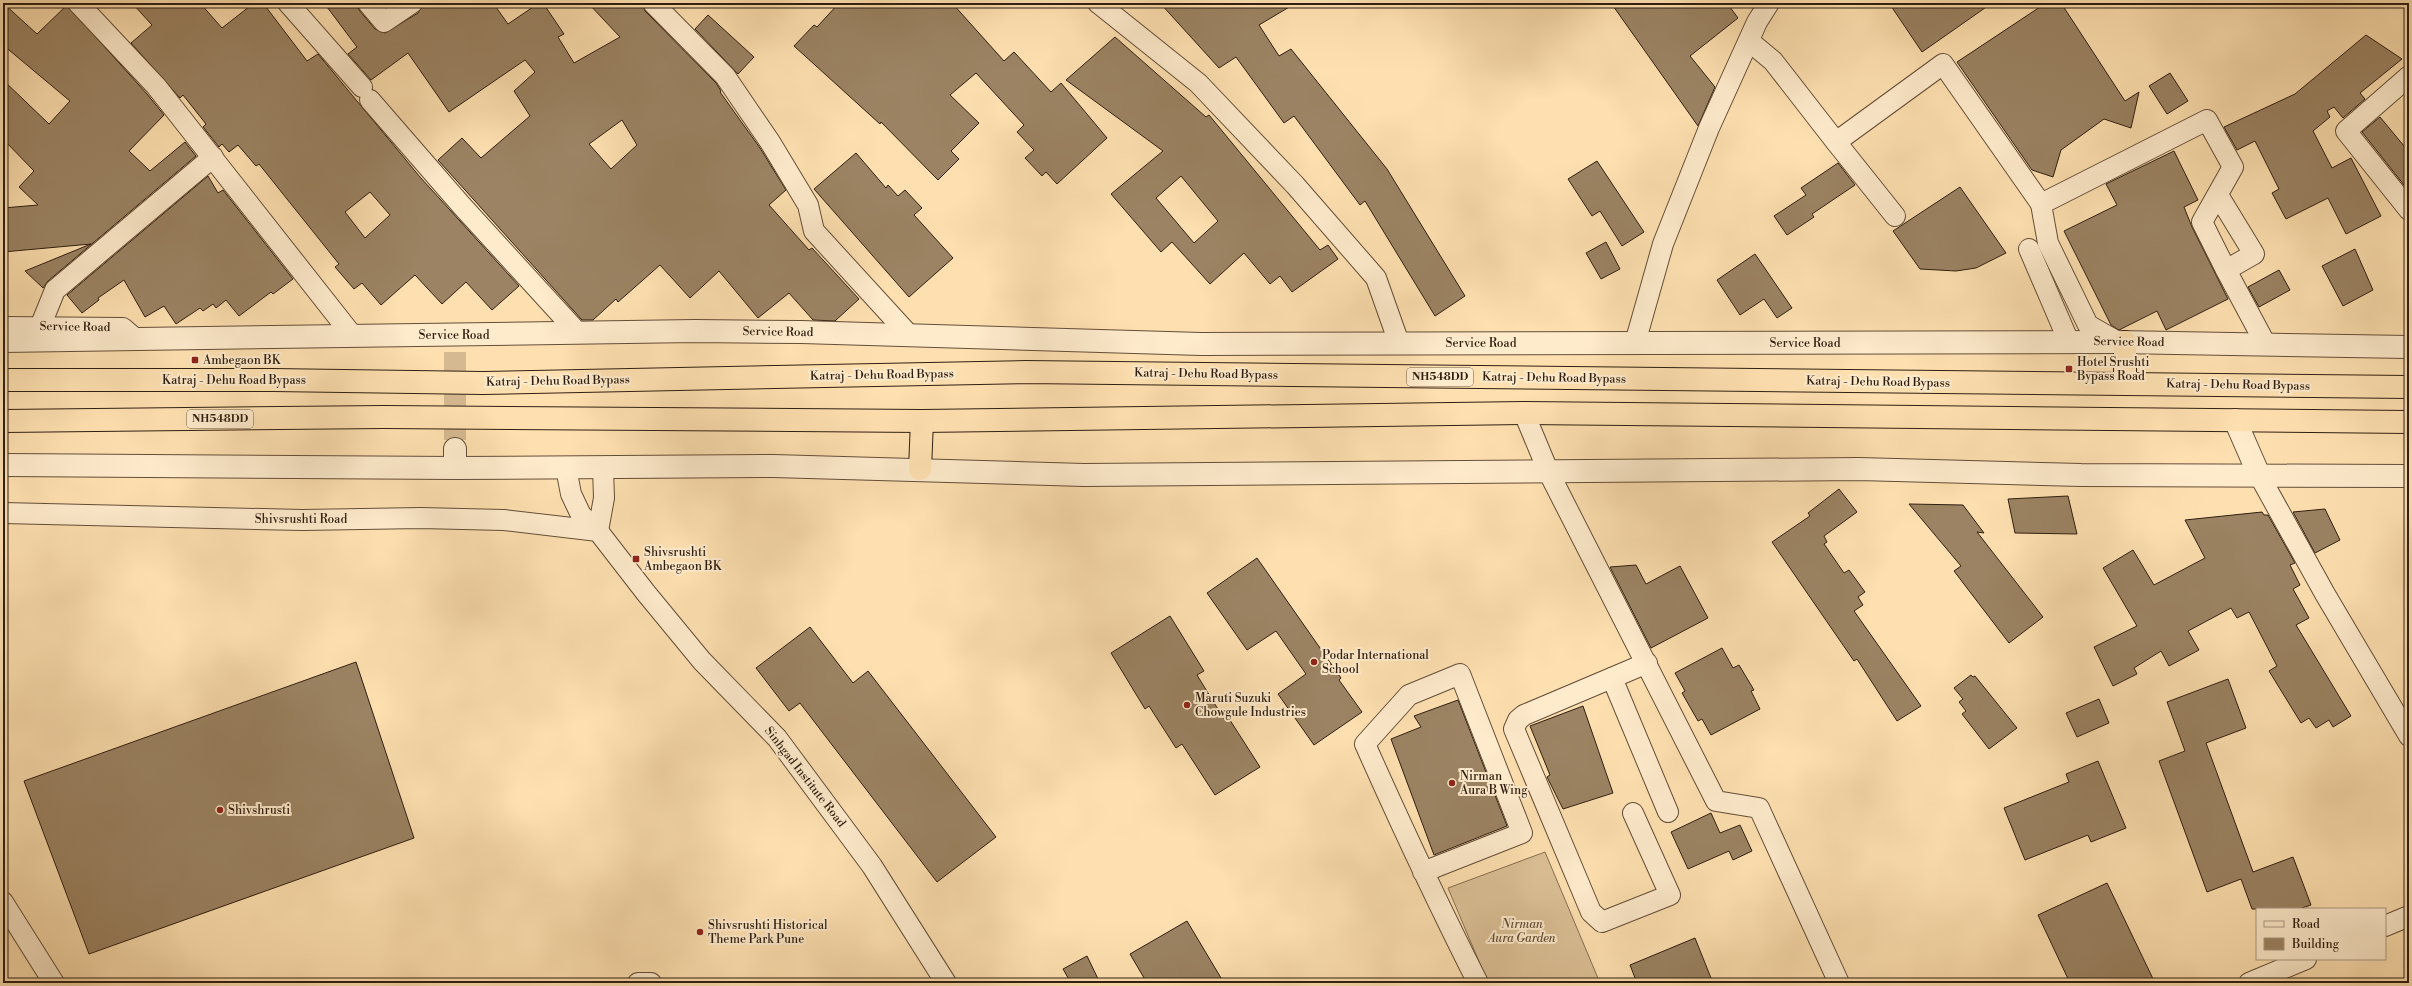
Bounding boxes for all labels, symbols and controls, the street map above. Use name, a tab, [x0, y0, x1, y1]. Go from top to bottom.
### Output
street label: Service Road	[39, 319, 111, 335]
street label: Service Road	[742, 324, 814, 340]
street label: Service Road	[419, 328, 490, 343]
street label: Service Road	[2093, 334, 2165, 350]
street label: Service Road	[1446, 336, 1517, 351]
street label: Service Road	[1770, 336, 1841, 351]
place label: Ambegaon BK	[202, 353, 282, 368]
marker: Ambegaon BK	[190, 355, 200, 365]
place label: Hotel Srushti Bypass Road	[2076, 355, 2149, 384]
marker: Hotel Srushti Bypass Road	[2064, 364, 2074, 374]
street label: Katraj - Dehu Road Bypass	[1134, 365, 1278, 383]
street label: Katraj - Dehu Road Bypass	[810, 366, 954, 384]
road number: NH548DD	[1407, 368, 1473, 386]
street label: Katraj - Dehu Road Bypass	[1482, 369, 1626, 387]
street label: Katraj - Dehu Road Bypass	[486, 372, 630, 390]
street label: Katraj - Dehu Road Bypass	[162, 373, 306, 388]
street label: Katraj - Dehu Road Bypass	[1806, 373, 1950, 391]
street label: Katraj - Dehu Road Bypass	[2166, 376, 2310, 394]
road number: NH548DD	[187, 410, 253, 428]
street label: Shivsrushti Road	[255, 512, 347, 527]
place label: Shivsrushti Ambegaon BK	[643, 545, 723, 574]
marker: Shivsrushti Ambegaon BK	[631, 554, 641, 564]
place label: Podar International School	[1322, 648, 1429, 677]
marker: Podar International School	[1309, 657, 1319, 667]
place label: Maruti Suzuki Chowgule Industries	[1195, 691, 1306, 720]
marker: Maruti Suzuki Chowgule Industries	[1182, 700, 1192, 710]
street label: Sinhgad Institute Road	[761, 724, 849, 830]
place label: Nirman Aura B Wing	[1459, 769, 1528, 798]
marker: Nirman Aura B Wing	[1447, 778, 1457, 788]
place label: Shivshrusti	[228, 803, 290, 818]
marker: Shivshrusti	[215, 805, 225, 815]
legend	[2256, 908, 2386, 960]
park label: Nirman Aura Garden	[1487, 917, 1556, 946]
text: Road	[2292, 917, 2320, 932]
place label: Shivsrushti Historical Theme Park Pune	[708, 918, 828, 947]
marker: Shivsrushti Historical Theme Park Pune	[695, 927, 705, 937]
text: Building	[2291, 937, 2340, 952]

